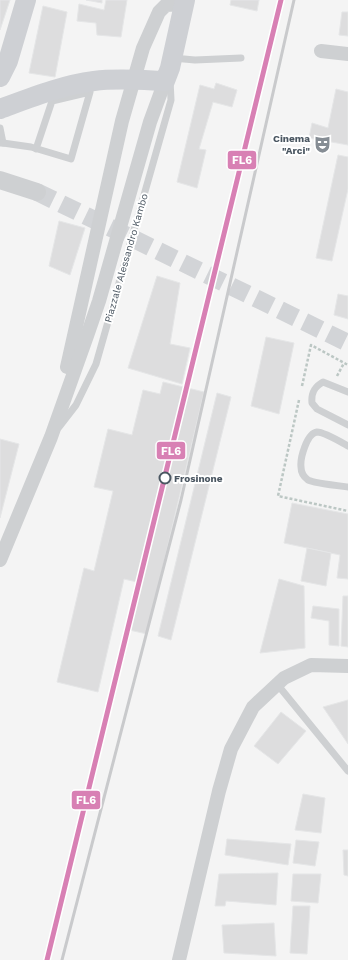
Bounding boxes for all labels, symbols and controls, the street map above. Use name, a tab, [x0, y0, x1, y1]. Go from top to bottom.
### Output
place label: Cinema "Arci"	[273, 133, 311, 156]
theatre icon: Cinema "Arci"	[313, 134, 333, 154]
line badge: FL6	[227, 150, 257, 170]
text: FL6	[232, 154, 252, 167]
street label: Piazzale Alessandro Kambo	[102, 192, 150, 324]
line badge: FL6	[156, 441, 186, 460]
text: FL6	[161, 445, 181, 458]
marker: Frosinone	[158, 471, 172, 485]
place label: Frosinone	[174, 473, 223, 484]
line badge: FL6	[71, 790, 101, 810]
text: FL6	[76, 794, 96, 807]

